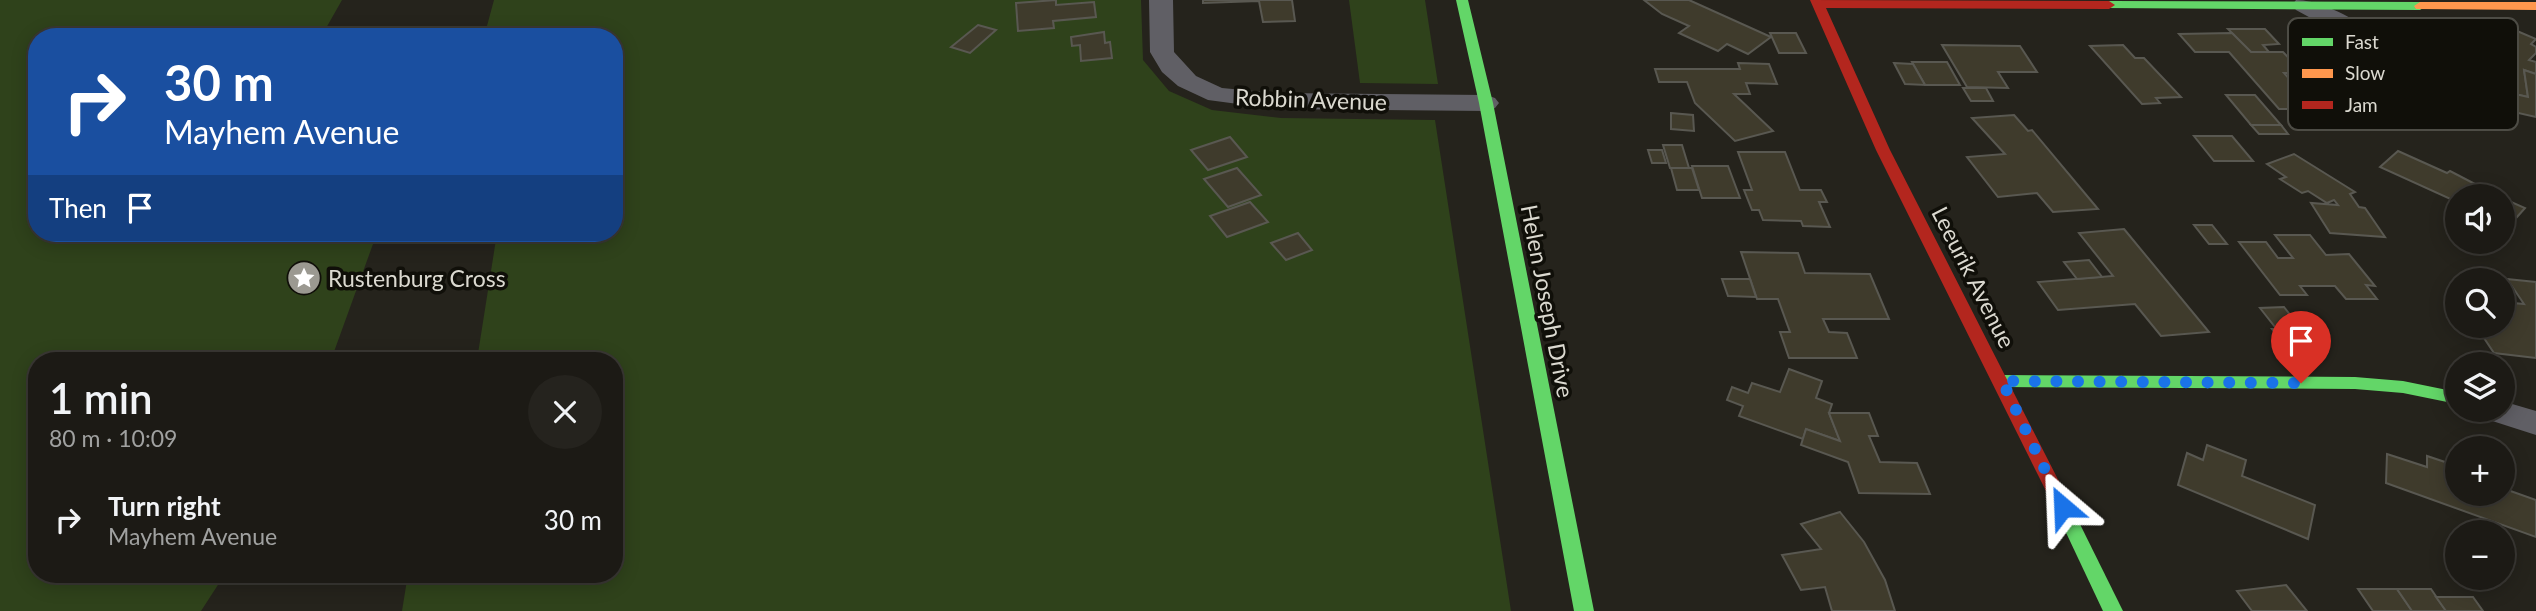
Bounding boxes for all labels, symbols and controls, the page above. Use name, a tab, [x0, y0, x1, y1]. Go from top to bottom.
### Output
legend	[2288, 18, 2518, 130]
text: Fast	[2345, 30, 2379, 53]
text: 30 m	[164, 53, 274, 111]
icon: right	[49, 56, 140, 147]
text: Slow	[2345, 61, 2385, 84]
street label: Robbin Avenue	[1235, 82, 1387, 116]
text: Jam	[2345, 93, 2378, 116]
text: Mayhem Avenue	[164, 112, 399, 151]
map controls	[2445, 184, 2515, 590]
button: sound	[2445, 184, 2515, 254]
icon: arrive	[121, 189, 159, 227]
text: Then	[49, 192, 107, 224]
street label: Helen Joseph Drive	[1516, 202, 1580, 400]
street label: Leeurik Avenue	[1926, 202, 2022, 352]
place icon: Rustenburg Cross	[285, 259, 323, 297]
place label: Rustenburg Cross	[328, 264, 506, 292]
button: search	[2445, 268, 2515, 338]
pin	[2271, 311, 2331, 383]
icon: arrive	[2282, 322, 2320, 360]
button: layers	[2445, 352, 2515, 422]
text: 1 min	[49, 373, 153, 423]
button: close	[528, 375, 602, 449]
text: 80 m · 10:09	[49, 424, 177, 452]
button: +	[2445, 436, 2515, 506]
position arrow	[2026, 470, 2100, 544]
text: Turn right	[108, 490, 221, 522]
icon: right	[49, 501, 87, 539]
text: 30 m	[544, 504, 602, 536]
button: −	[2445, 520, 2515, 590]
text: Mayhem Avenue	[108, 522, 277, 550]

